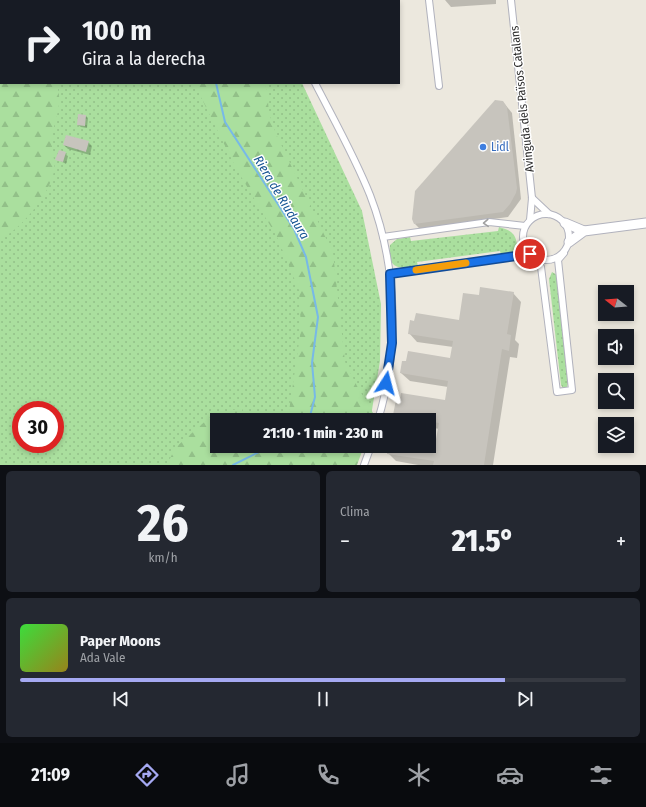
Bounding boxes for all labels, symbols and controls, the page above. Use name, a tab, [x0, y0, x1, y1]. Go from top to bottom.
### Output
text: 100 m	[82, 14, 152, 47]
icon: right	[16, 16, 68, 68]
street label: Avinguda dels Països Catalans	[507, 25, 537, 173]
text: Gira a la derecha	[82, 48, 206, 70]
place label: Lidl	[491, 140, 509, 154]
marker: Lidl	[478, 142, 488, 152]
water label: Riera de Riudaura	[251, 153, 313, 242]
one-way arrow	[483, 219, 489, 228]
pin	[513, 237, 547, 271]
icon: arrive	[519, 243, 541, 265]
north arrow	[598, 285, 634, 321]
map controls	[598, 285, 634, 453]
button: sound	[598, 329, 634, 365]
position arrow	[365, 362, 407, 404]
button: search	[598, 373, 634, 409]
speed limit sign: 30	[12, 401, 64, 453]
button: layers	[598, 417, 634, 453]
text: 21:10 · 1 min · 230 m	[263, 424, 383, 442]
text: 26	[137, 492, 189, 555]
text: Clima	[340, 504, 370, 519]
text: 21.5°	[452, 523, 514, 559]
text: −	[340, 528, 350, 555]
text: +	[616, 528, 626, 555]
text: km/h	[149, 550, 178, 565]
text: Paper Moons	[80, 632, 161, 650]
text: Ada Vale	[80, 650, 125, 665]
icon: previous	[110, 688, 132, 710]
icon: pause	[312, 688, 334, 710]
icon: next	[514, 688, 536, 710]
icon: directions	[133, 761, 161, 789]
icon: music	[224, 761, 252, 789]
icon: phone	[314, 761, 342, 789]
icon: climate	[405, 761, 433, 789]
icon: car	[496, 761, 524, 789]
icon: filters	[587, 761, 615, 789]
text: 21:09	[31, 764, 70, 786]

